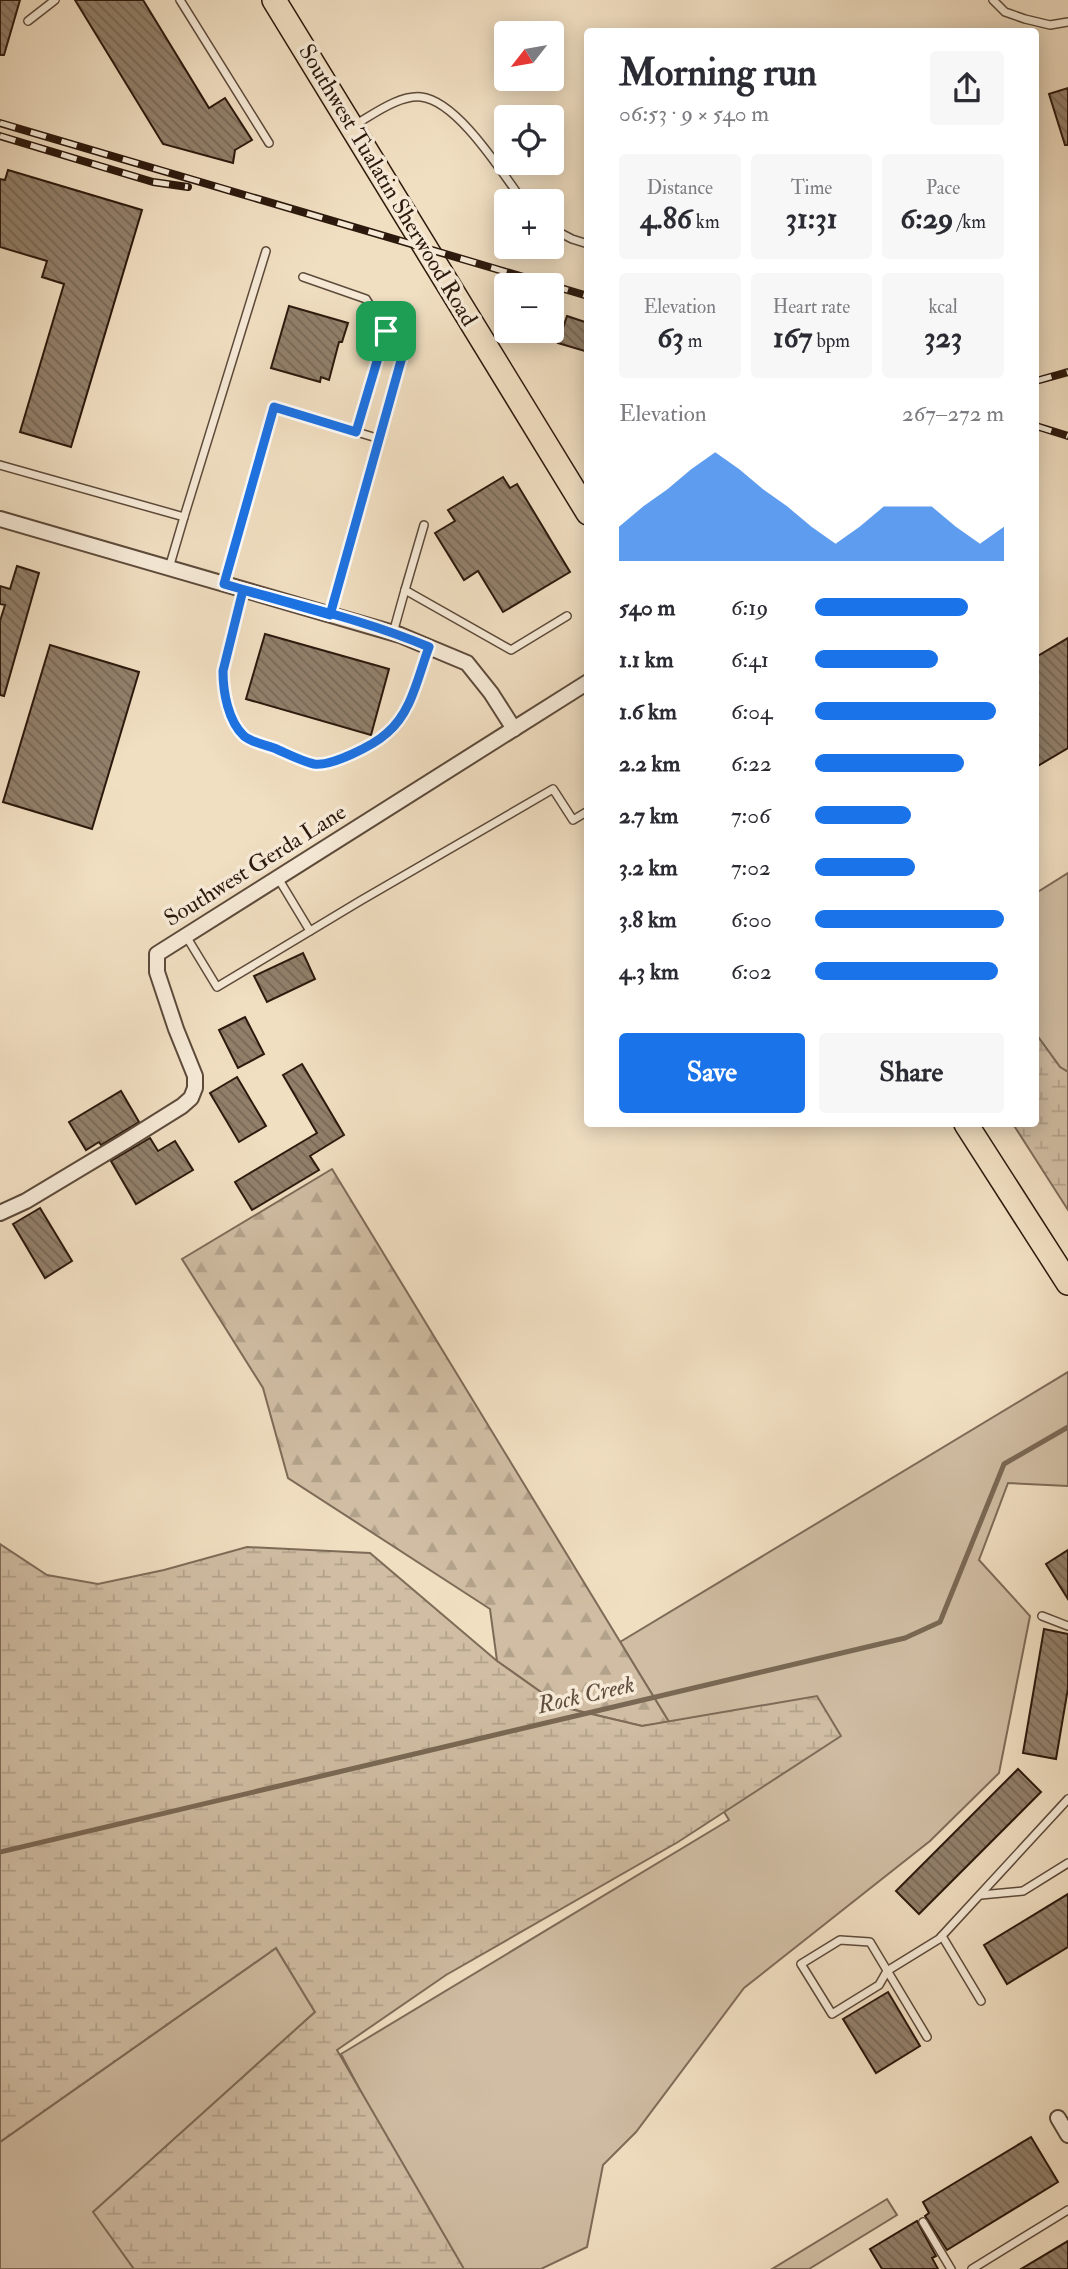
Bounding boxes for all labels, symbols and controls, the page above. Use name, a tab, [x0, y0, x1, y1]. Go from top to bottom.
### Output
north arrow	[494, 21, 564, 91]
map controls	[494, 21, 564, 343]
street label: Southwest Tualatin Sherwood Road	[292, 39, 484, 331]
text: Morning run	[619, 49, 817, 97]
button: share	[930, 51, 1004, 125]
text: 06:53 · 9 × 540 m	[619, 99, 769, 128]
button: locate	[494, 105, 564, 175]
text: Distance	[647, 176, 713, 200]
text: Time	[791, 176, 832, 200]
text: Pace	[926, 176, 960, 200]
button: +	[494, 189, 564, 259]
text: 4.86	[640, 200, 692, 237]
text: 31:31	[786, 200, 837, 237]
text: 6:29	[900, 200, 953, 237]
text: km	[692, 210, 720, 234]
text: /km	[953, 210, 986, 234]
button: −	[494, 273, 564, 343]
text: Elevation	[644, 295, 716, 319]
text: Heart rate	[773, 295, 850, 319]
text: kcal	[929, 295, 958, 319]
pin	[356, 301, 416, 361]
icon: arrive	[367, 312, 405, 350]
text: 63	[657, 319, 684, 356]
text: 167	[773, 319, 812, 356]
text: 323	[924, 319, 962, 356]
text: m	[684, 329, 703, 353]
text: bpm	[812, 329, 850, 353]
text: Elevation	[619, 399, 707, 428]
text: 267–272 m	[902, 399, 1004, 428]
text: 540 m	[619, 593, 675, 622]
text: 6:19	[731, 593, 768, 622]
text: 1.1 km	[619, 645, 674, 674]
text: 6:41	[731, 645, 769, 674]
text: 1.6 km	[619, 697, 677, 726]
text: 6:04	[731, 697, 772, 726]
text: 2.2 km	[619, 749, 680, 778]
text: 6:22	[731, 749, 772, 778]
street label: Southwest Gerda Lane	[159, 797, 352, 933]
text: 2.7 km	[619, 801, 678, 830]
text: 7:06	[731, 801, 771, 830]
text: 3.2 km	[619, 853, 678, 882]
text: 7:02	[731, 853, 771, 882]
text: 3.8 km	[619, 905, 677, 934]
text: 6:00	[731, 905, 772, 934]
text: 4.3 km	[619, 957, 679, 986]
text: 6:02	[731, 957, 772, 986]
button: Save	[619, 1033, 805, 1113]
button: Share	[819, 1033, 1004, 1113]
water label: Rock Creek	[533, 1669, 638, 1721]

